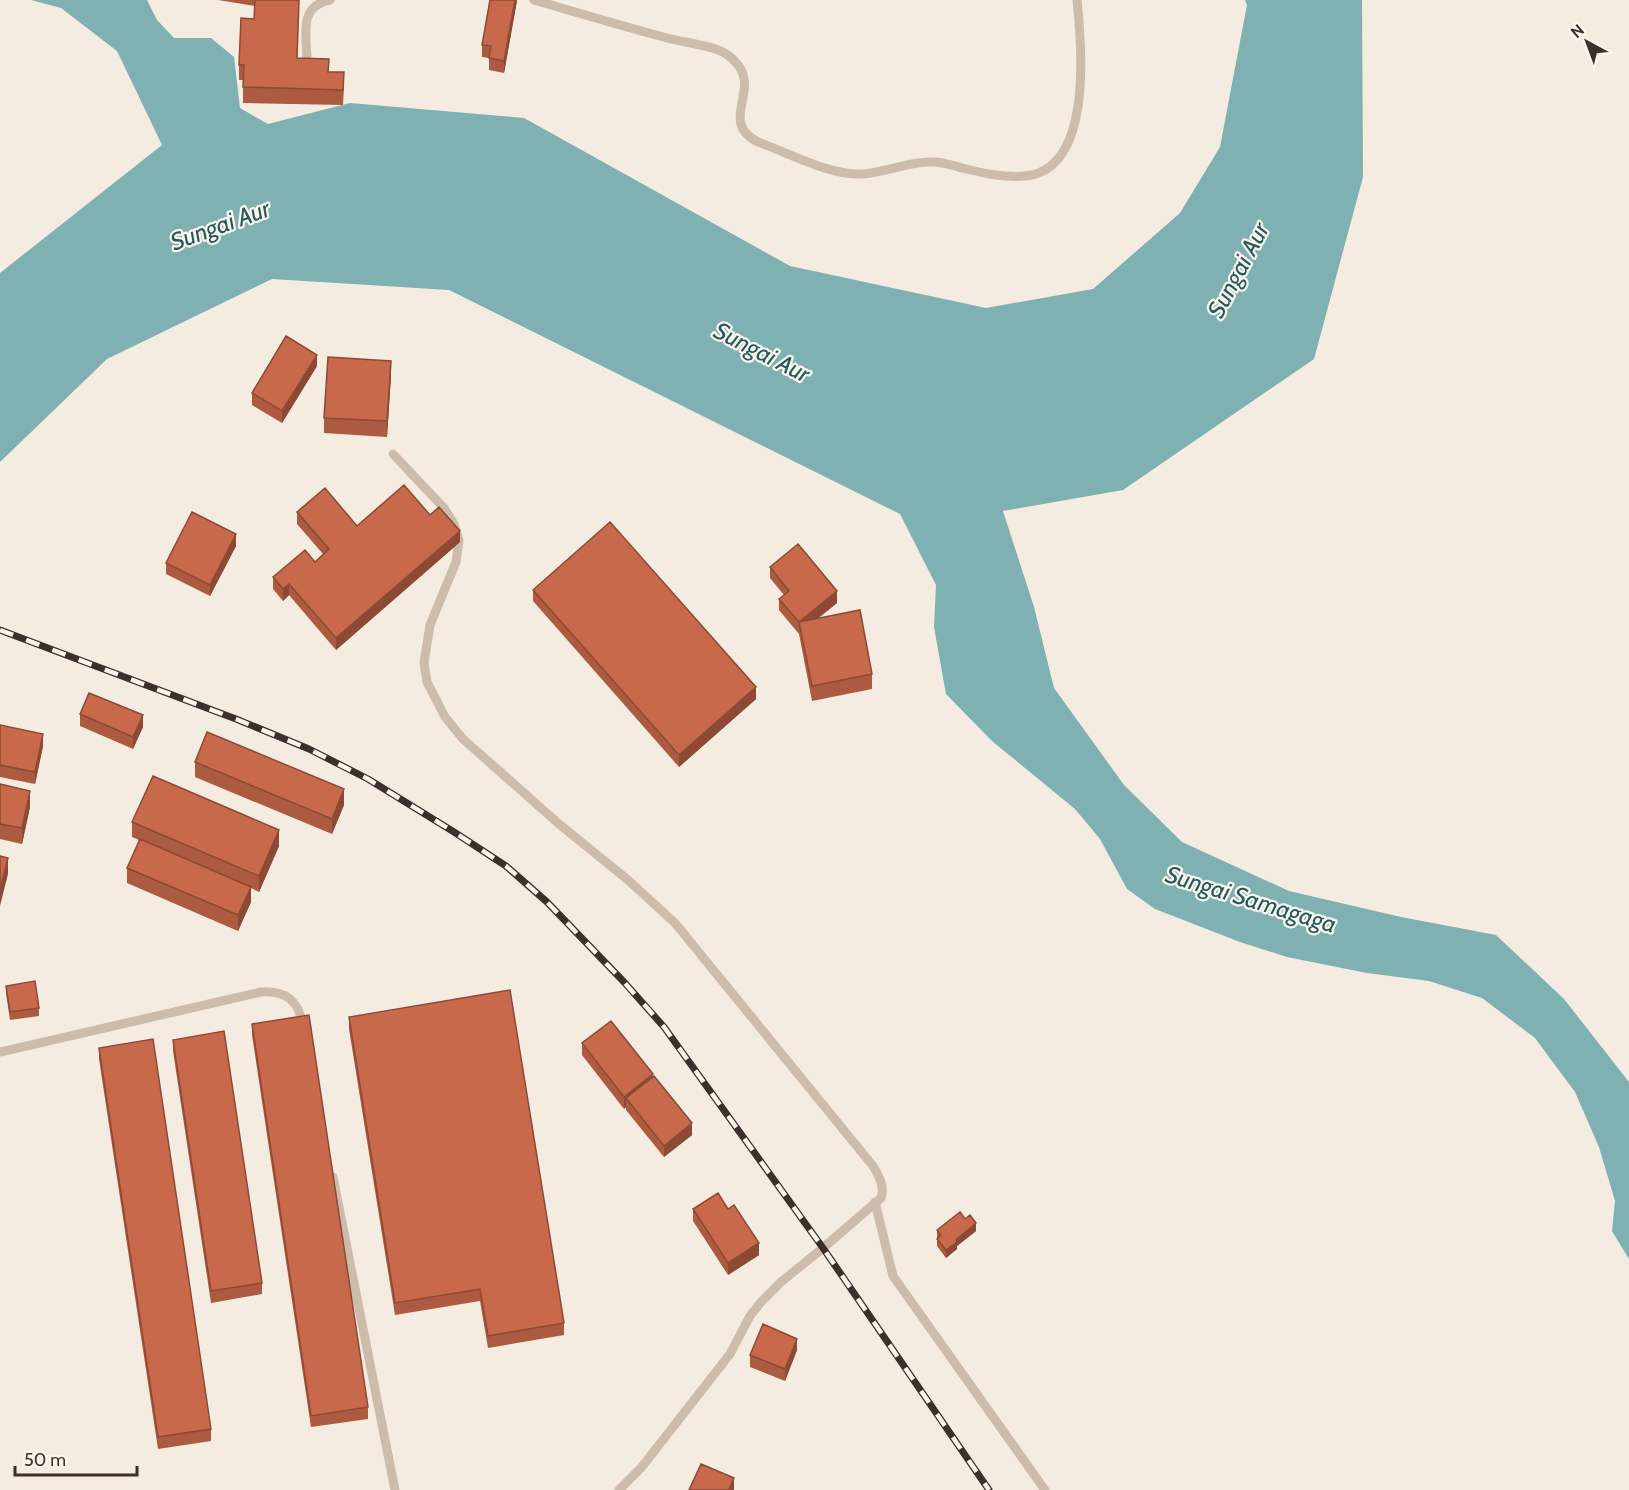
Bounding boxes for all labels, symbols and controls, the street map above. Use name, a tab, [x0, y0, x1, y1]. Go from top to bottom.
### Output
north arrow	[1557, 12, 1617, 72]
text: N	[1567, 20, 1588, 42]
water label: Sungai Aur	[166, 193, 275, 256]
water label: Sungai Aur	[1201, 216, 1276, 323]
water label: Sungai Aur	[709, 316, 816, 389]
water label: Sungai Samagaga	[1162, 859, 1340, 939]
scale bar	[15, 1439, 136, 1477]
text: 50 m	[24, 1449, 66, 1471]

